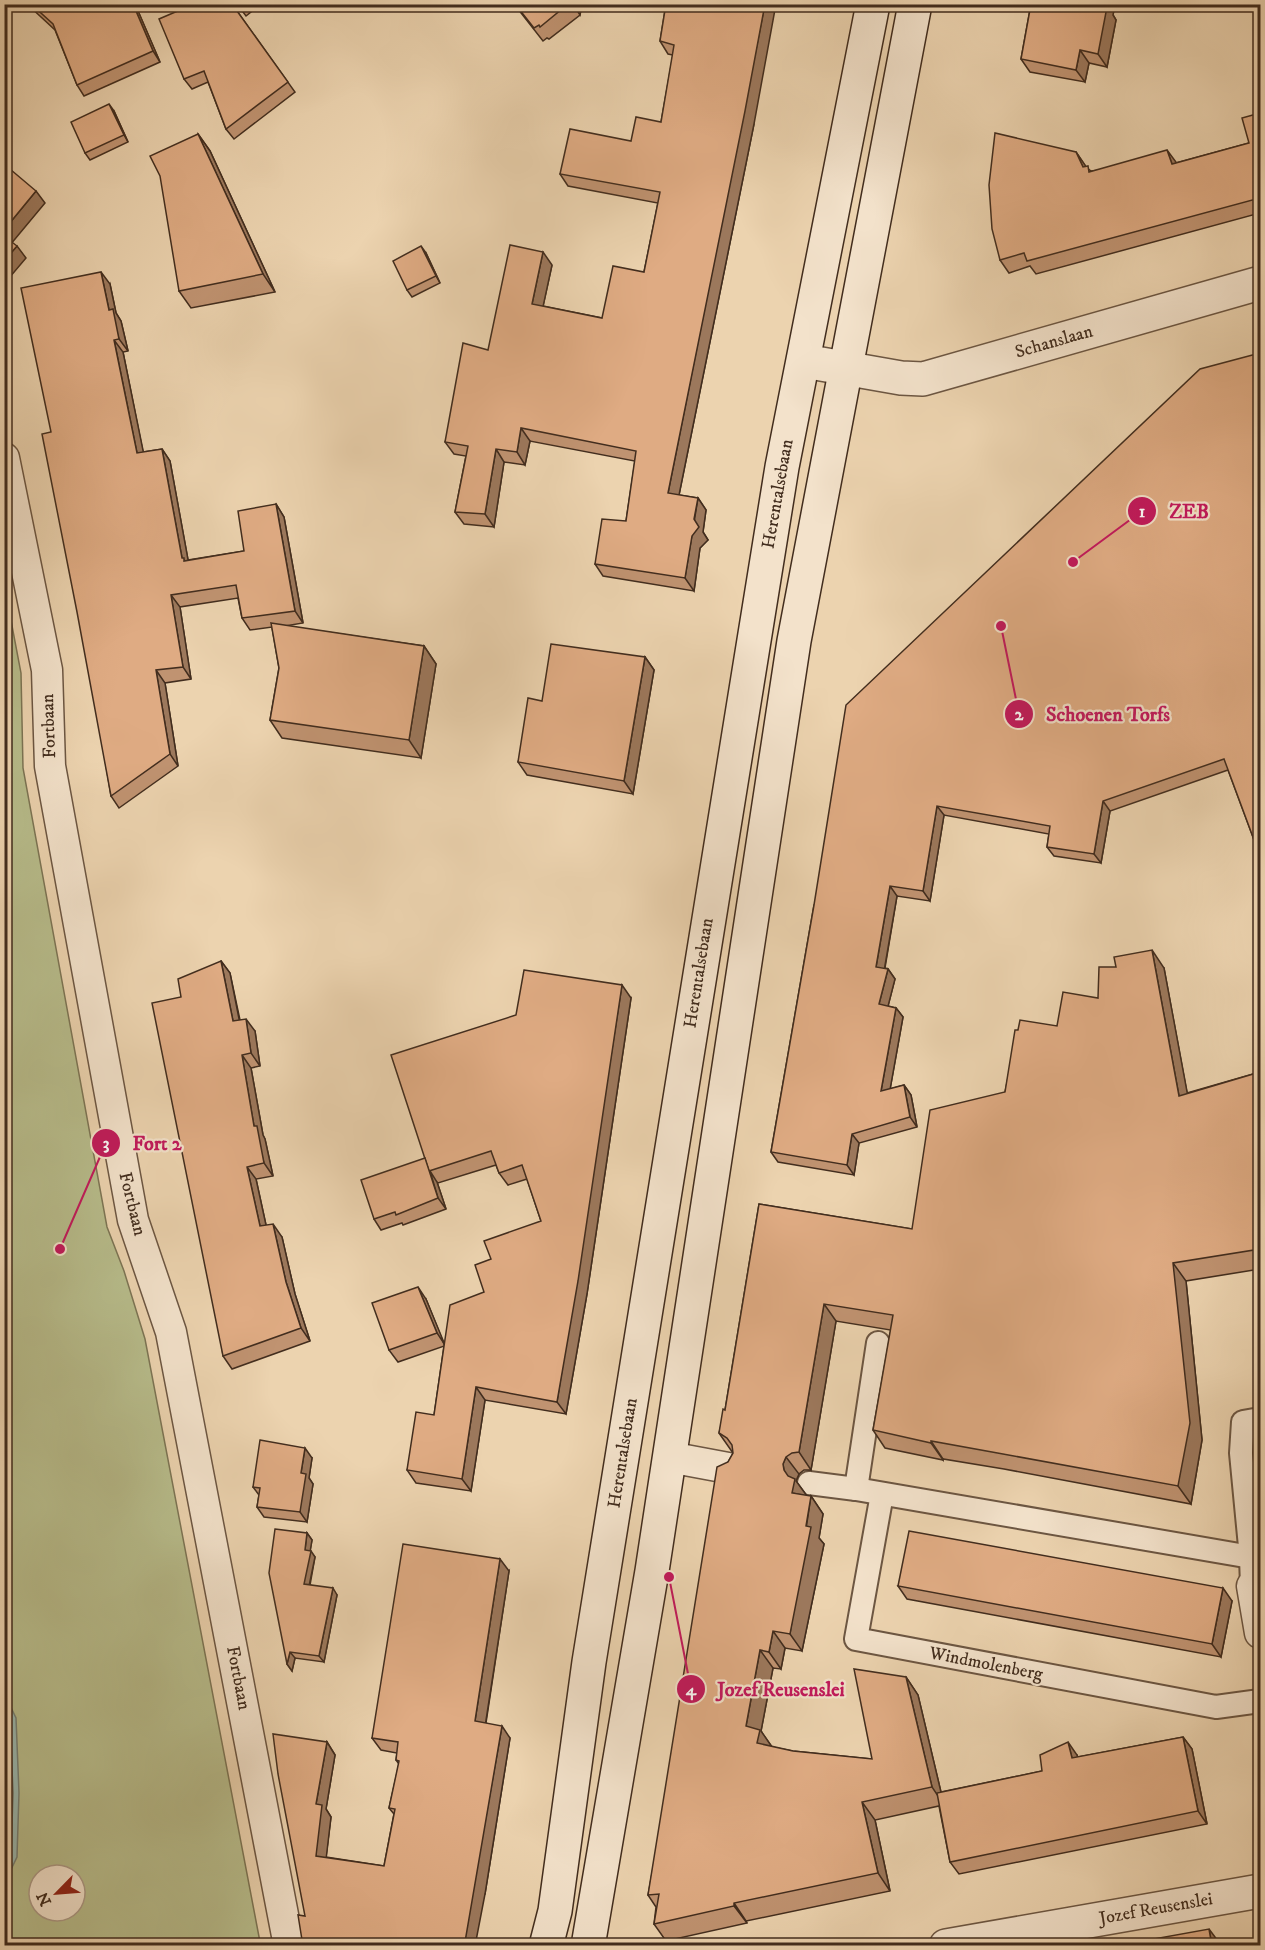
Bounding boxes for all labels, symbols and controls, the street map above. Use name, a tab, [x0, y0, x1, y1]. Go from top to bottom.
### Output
street label: Schanslaan	[1013, 320, 1096, 364]
street label: Herentalsebaan	[758, 437, 799, 551]
callout: ZEB	[1127, 492, 1221, 530]
text: ZEB	[1169, 500, 1209, 525]
text: 1	[1139, 501, 1146, 523]
street label: Fortbaan	[37, 693, 61, 759]
callout: Schoenen Torfs	[1004, 695, 1182, 733]
text: Schoenen Torfs	[1046, 703, 1170, 728]
text: 2	[1015, 704, 1025, 726]
street label: Herentalsebaan	[679, 916, 719, 1030]
callout: Fort 2	[91, 1124, 194, 1162]
text: Fort 2	[132, 1132, 183, 1157]
text: 3	[103, 1133, 110, 1155]
street label: Fortbaan	[113, 1170, 151, 1239]
street label: Herentalsebaan	[603, 1396, 643, 1510]
street label: Windmolenberg	[926, 1642, 1045, 1686]
street label: Fortbaan	[221, 1644, 255, 1712]
callout: Jozef Reusenslei	[676, 1670, 857, 1708]
text: Jozef Reusenslei	[715, 1678, 845, 1703]
text: 4	[685, 1679, 697, 1701]
north arrow	[27, 1863, 87, 1923]
street label: Jozef Reusenslei	[1096, 1888, 1214, 1930]
text: N	[32, 1889, 56, 1909]

